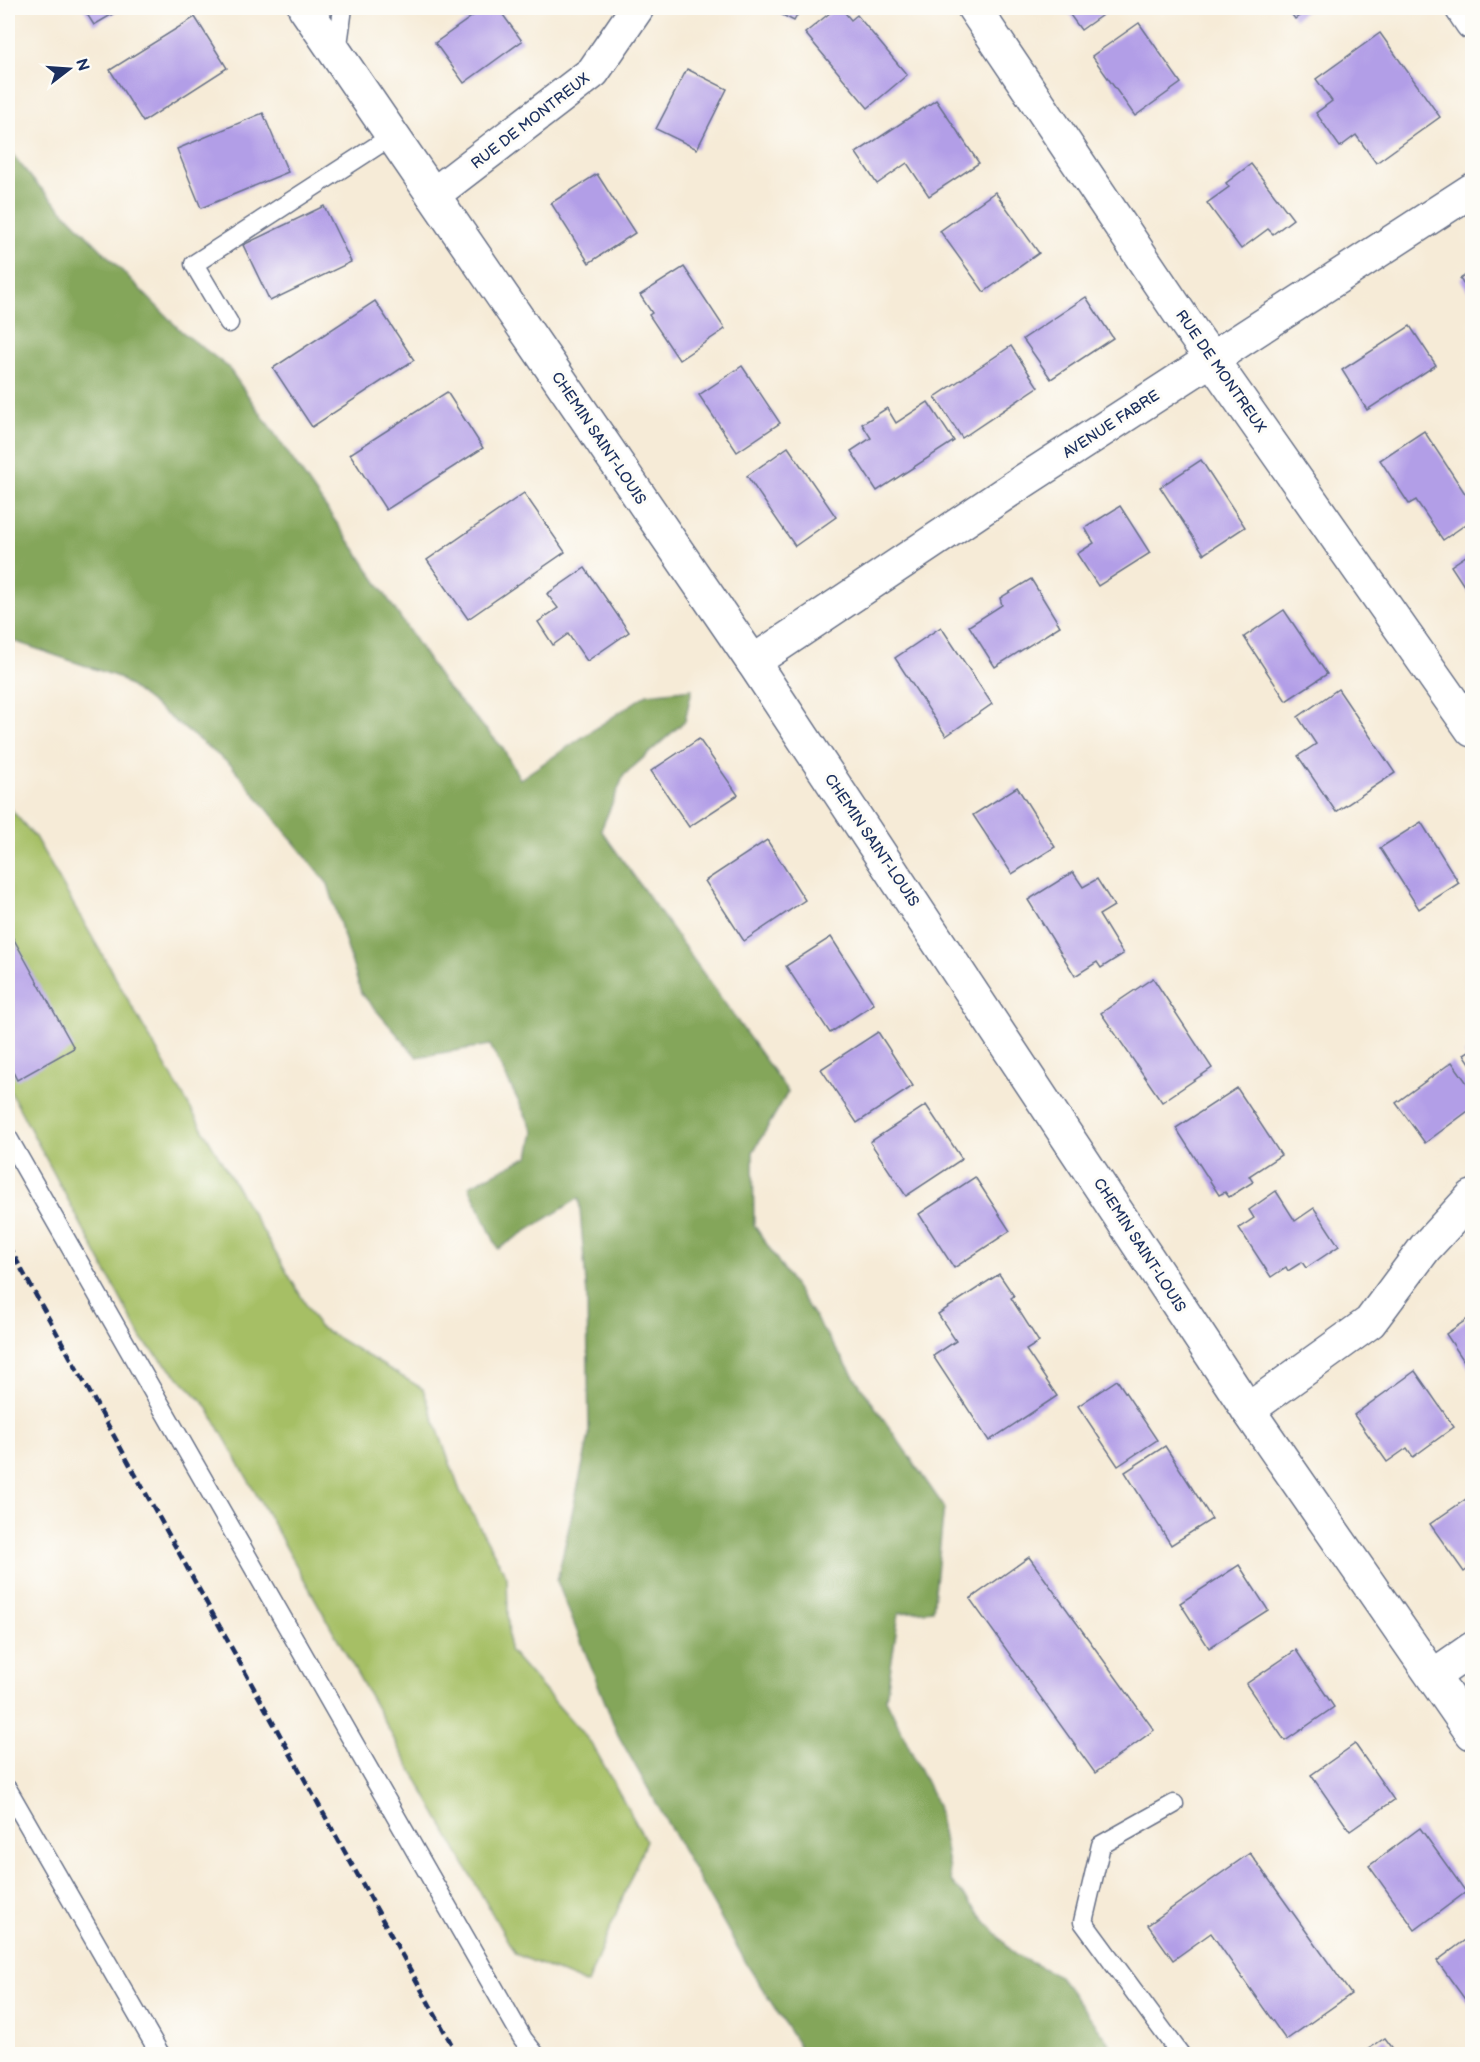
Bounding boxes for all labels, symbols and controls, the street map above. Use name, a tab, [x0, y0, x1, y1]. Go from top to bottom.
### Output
north arrow	[39, 39, 99, 99]
text: N	[71, 57, 93, 74]
street label: RUE DE MONTREUX	[467, 69, 594, 174]
street label: RUE DE MONTREUX	[1171, 306, 1270, 437]
street label: CHEMIN SAINT-LOUIS	[547, 368, 650, 508]
street label: AVENUE FABRE	[1059, 386, 1163, 463]
street label: CHEMIN SAINT-LOUIS	[820, 770, 923, 910]
street label: CHEMIN SAINT-LOUIS	[1089, 1175, 1190, 1316]

